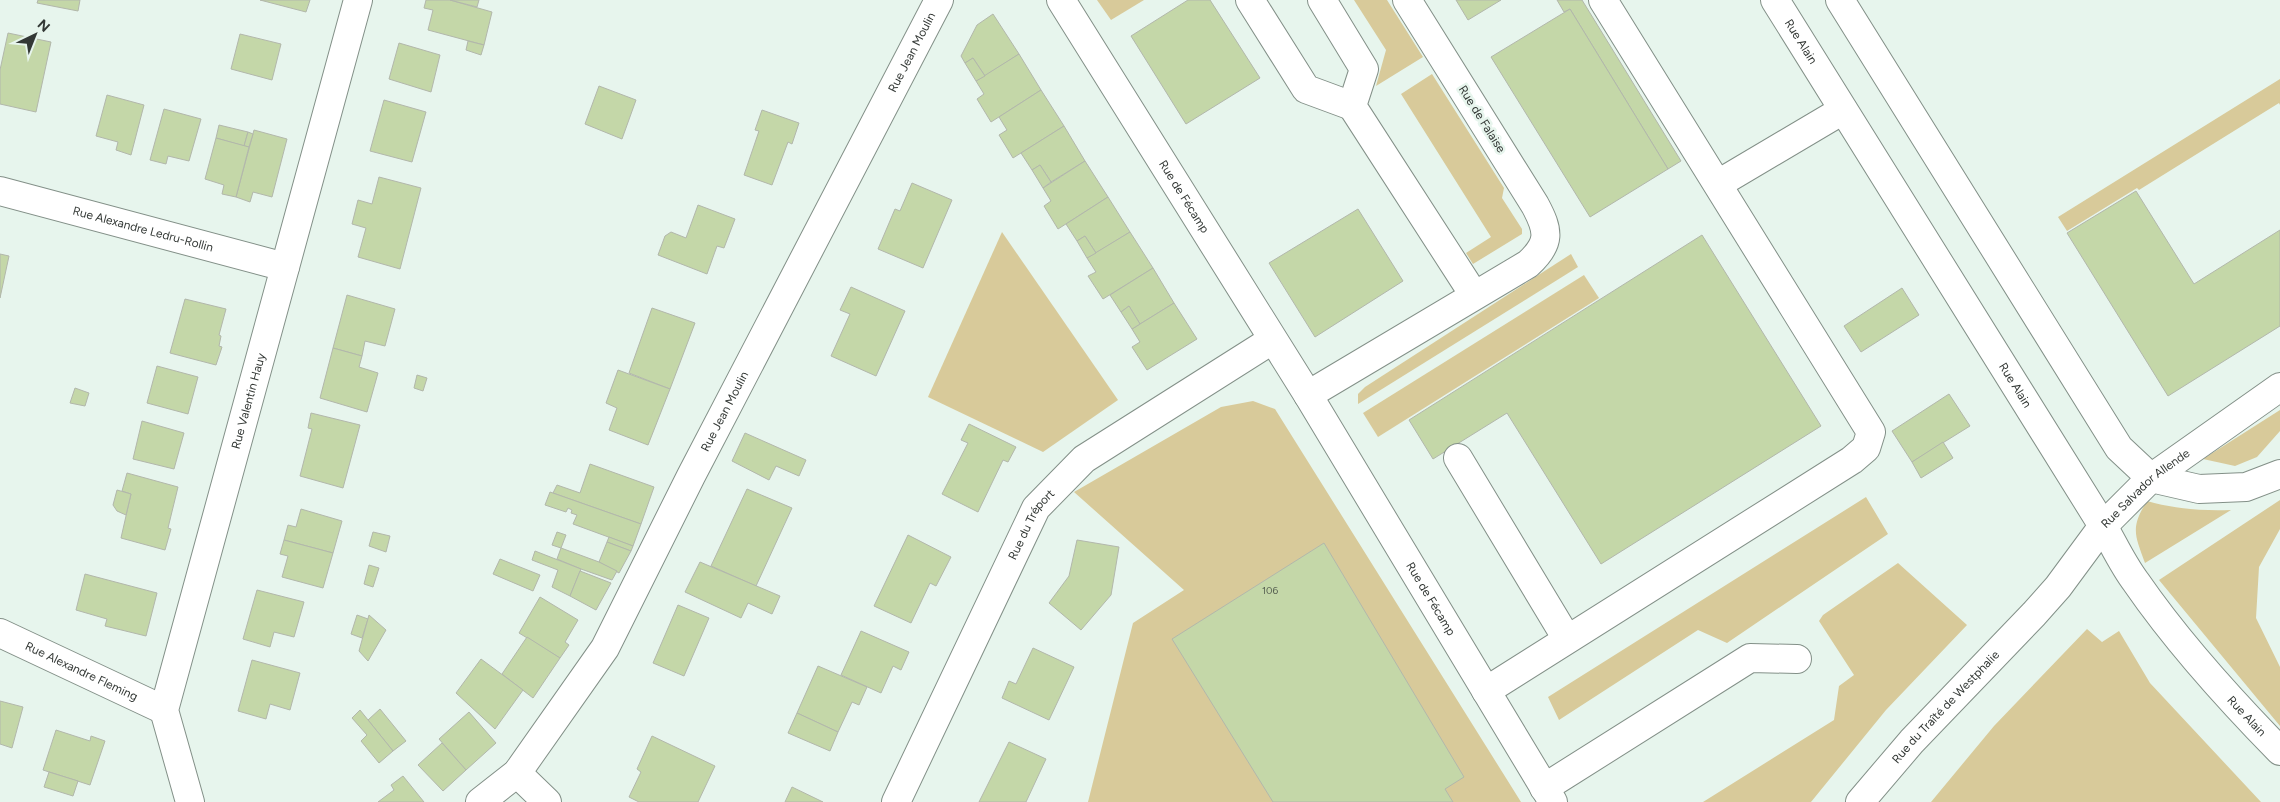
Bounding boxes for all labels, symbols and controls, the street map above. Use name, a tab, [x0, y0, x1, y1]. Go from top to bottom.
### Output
north arrow	[10, 10, 60, 60]
street label: Rue Jean Moulin	[885, 10, 939, 95]
text: N	[34, 16, 53, 36]
street label: Rue Alain	[1782, 17, 1820, 67]
street label: Rue de Falaise	[1456, 83, 1508, 156]
street label: Rue de Fécamp	[1156, 158, 1212, 236]
street label: Rue Alexandre Ledru-Rollin	[71, 204, 215, 255]
street label: Rue Valentin Hauy	[229, 351, 268, 450]
street label: Rue Alain	[1996, 360, 2035, 410]
street label: Rue Jean Moulin	[698, 369, 751, 454]
street label: Rue Salvador Allende	[2098, 446, 2193, 531]
street label: Rue du Tréport	[1005, 486, 1058, 562]
street label: Rue de Fécamp	[1403, 560, 1458, 638]
house number: 106	[1262, 584, 1278, 597]
street label: Rue Alexandre Fleming	[23, 639, 140, 704]
street label: Rue du Traîté de Westphalie	[1889, 647, 2002, 766]
street label: Rue Alain	[2224, 693, 2269, 739]

